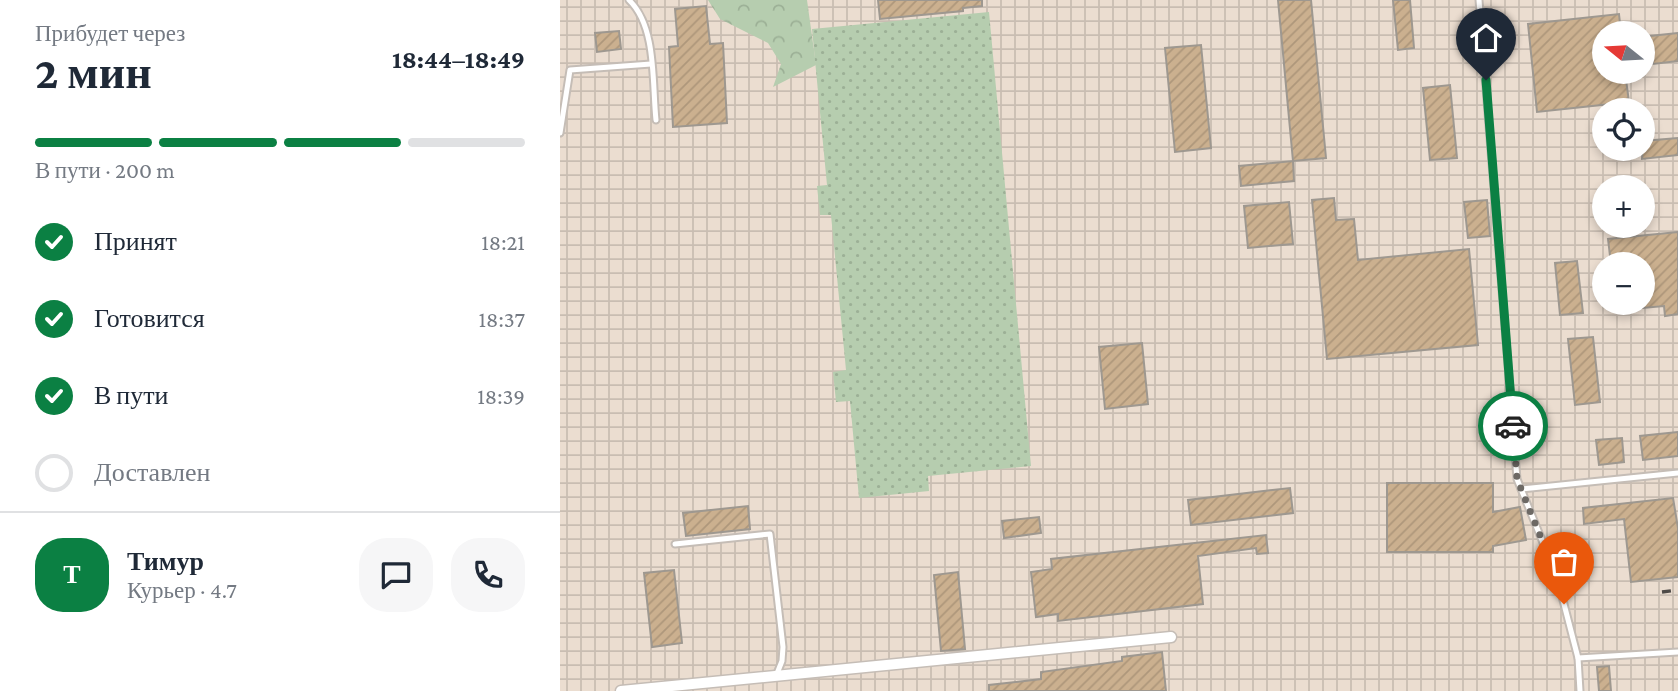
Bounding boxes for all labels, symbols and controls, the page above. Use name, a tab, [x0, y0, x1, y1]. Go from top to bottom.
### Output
pin	[1456, 8, 1516, 80]
icon: home	[1467, 19, 1505, 57]
text: Прибудет через	[35, 20, 185, 46]
north arrow	[1592, 21, 1656, 84]
map controls	[1592, 21, 1655, 315]
text: 18:44–18:49	[392, 45, 525, 74]
text: 2 мин	[35, 47, 152, 98]
button: locate	[1592, 98, 1655, 161]
text: В пути · 200 m	[35, 157, 175, 183]
button: +	[1592, 175, 1655, 238]
icon: check	[35, 223, 73, 261]
text: Принят	[94, 227, 177, 256]
text: 18:21	[481, 229, 525, 255]
button: −	[1592, 252, 1655, 315]
icon: check	[35, 300, 73, 338]
text: Готовится	[94, 304, 205, 333]
text: 18:37	[478, 306, 525, 332]
icon: check	[35, 377, 73, 415]
text: В пути	[94, 381, 168, 410]
text: 18:39	[477, 383, 525, 409]
courier	[1478, 391, 1548, 461]
icon: car	[1494, 407, 1532, 445]
text: Доставлен	[94, 458, 211, 487]
pin	[1534, 532, 1594, 604]
button: chat	[359, 538, 433, 612]
button: phone	[451, 538, 525, 612]
icon: bag	[1545, 543, 1583, 581]
text: Тимур	[127, 547, 204, 576]
text: Т	[63, 560, 81, 589]
text: Курьер · 4.7	[127, 577, 237, 603]

